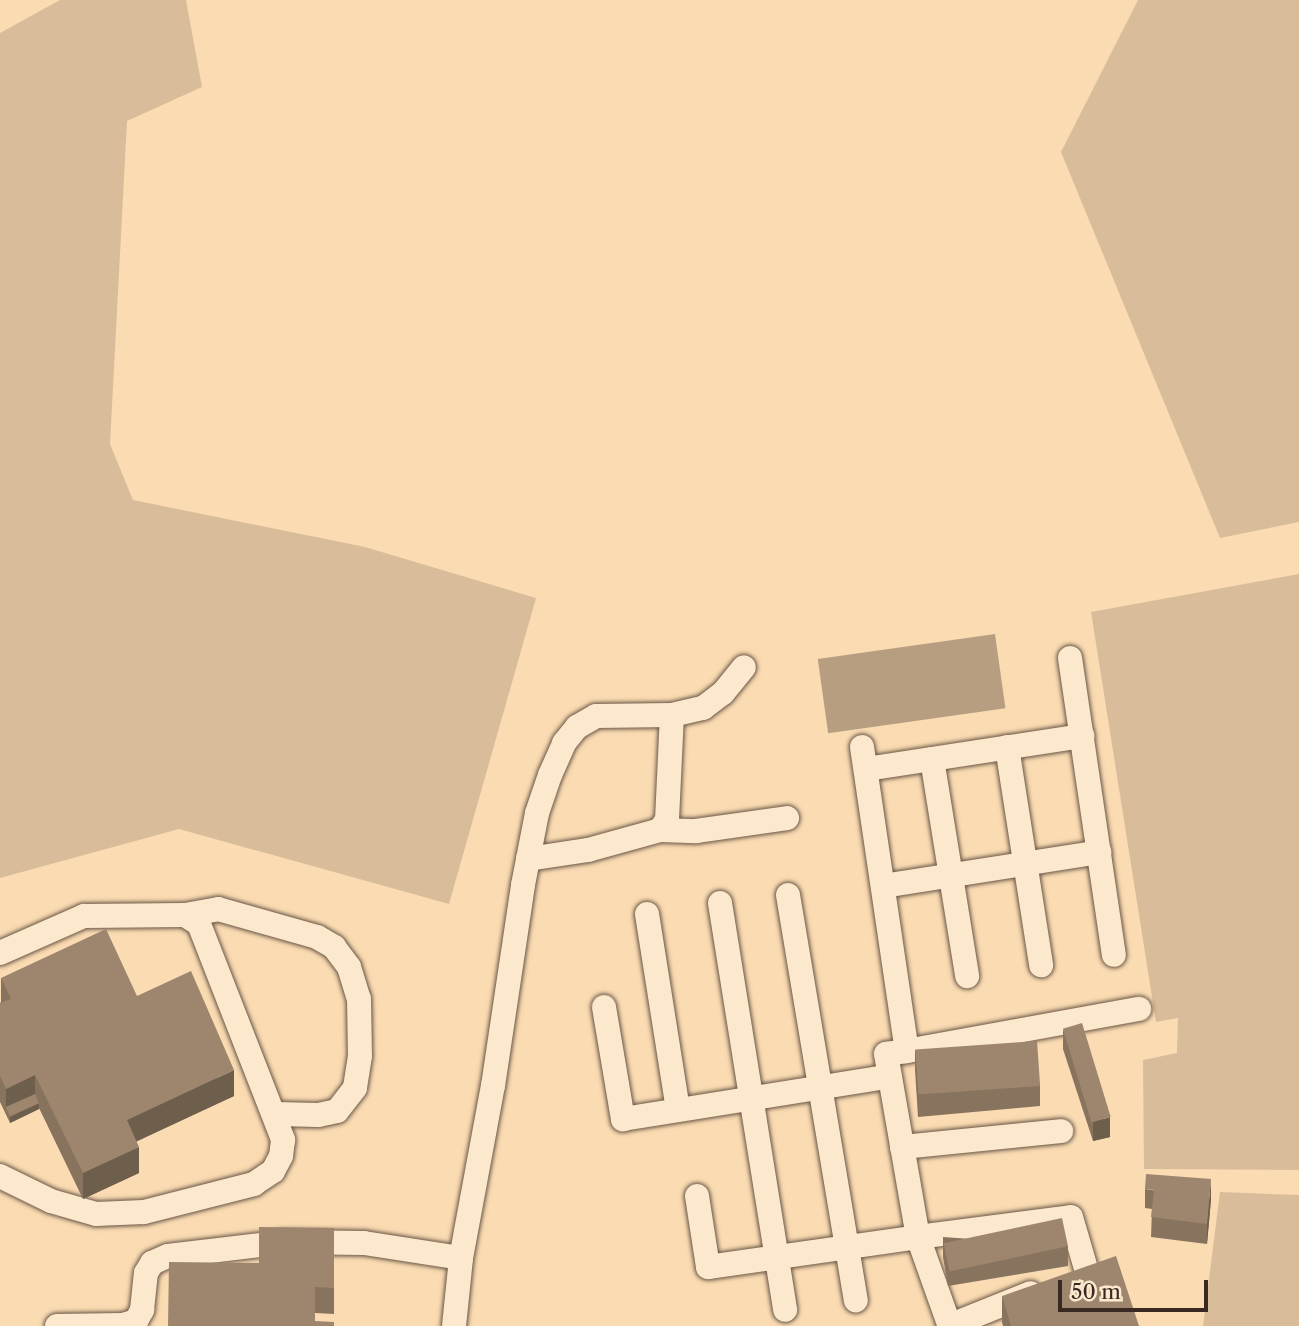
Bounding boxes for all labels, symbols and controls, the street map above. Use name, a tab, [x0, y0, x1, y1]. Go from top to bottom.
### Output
scale bar	[1061, 1266, 1212, 1310]
text: 50 m	[1071, 1279, 1121, 1304]

